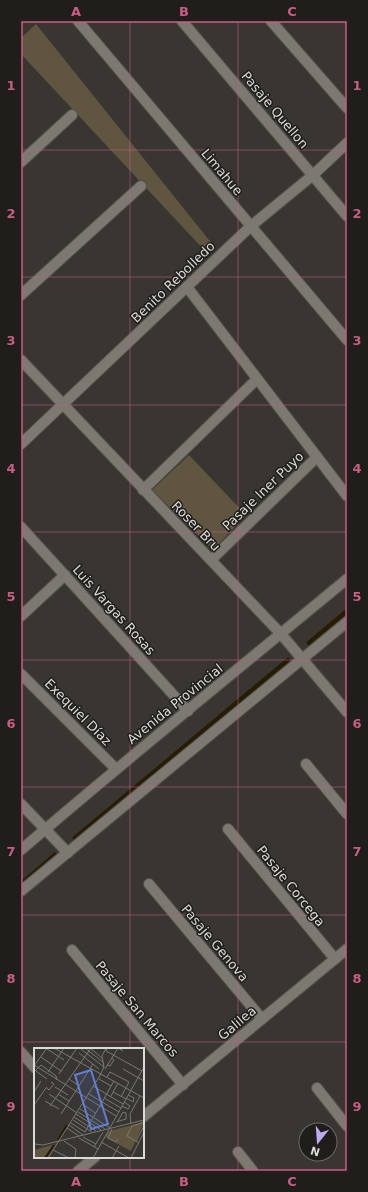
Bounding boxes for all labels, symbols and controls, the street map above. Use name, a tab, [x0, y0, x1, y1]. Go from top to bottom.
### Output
text: A	[71, 4, 81, 19]
text: B	[179, 4, 189, 19]
text: C	[287, 4, 297, 19]
street label: Pasaje Quellon	[239, 69, 311, 151]
text: 1	[6, 78, 16, 93]
text: 1	[352, 78, 362, 93]
street label: Limahue	[198, 146, 246, 198]
text: 2	[6, 206, 16, 221]
text: 2	[352, 206, 362, 221]
street label: Benito Rebolledo	[128, 238, 218, 326]
text: 3	[6, 333, 16, 348]
text: 3	[352, 333, 362, 348]
street label: Pasaje Iner Puyo	[219, 448, 307, 533]
text: 4	[6, 461, 16, 476]
text: 4	[352, 461, 362, 476]
street label: Roser Bru	[169, 498, 223, 554]
street label: Luis Vargas Rosas	[70, 562, 158, 658]
text: 5	[6, 589, 16, 604]
text: 5	[352, 589, 362, 604]
street label: Avenida Provincial	[124, 661, 226, 747]
street label: Exequiel Díaz	[42, 676, 114, 748]
text: 6	[6, 716, 16, 731]
text: 6	[352, 716, 362, 731]
street label: Pasaje Corcega	[254, 843, 328, 929]
text: 7	[6, 844, 16, 859]
text: 7	[352, 844, 362, 859]
street label: Pasaje Genova	[179, 902, 251, 984]
street label: Pasaje San Marcos	[93, 958, 182, 1060]
text: 8	[6, 971, 16, 986]
text: 8	[352, 971, 362, 986]
street label: Galilea	[215, 1003, 259, 1043]
inset map	[34, 1048, 144, 1158]
text: 9	[6, 1099, 16, 1114]
text: 9	[352, 1099, 362, 1114]
north arrow	[298, 1122, 338, 1162]
text: N	[309, 1144, 322, 1159]
text: A	[71, 1174, 81, 1189]
text: B	[179, 1174, 189, 1189]
text: C	[287, 1174, 297, 1189]

